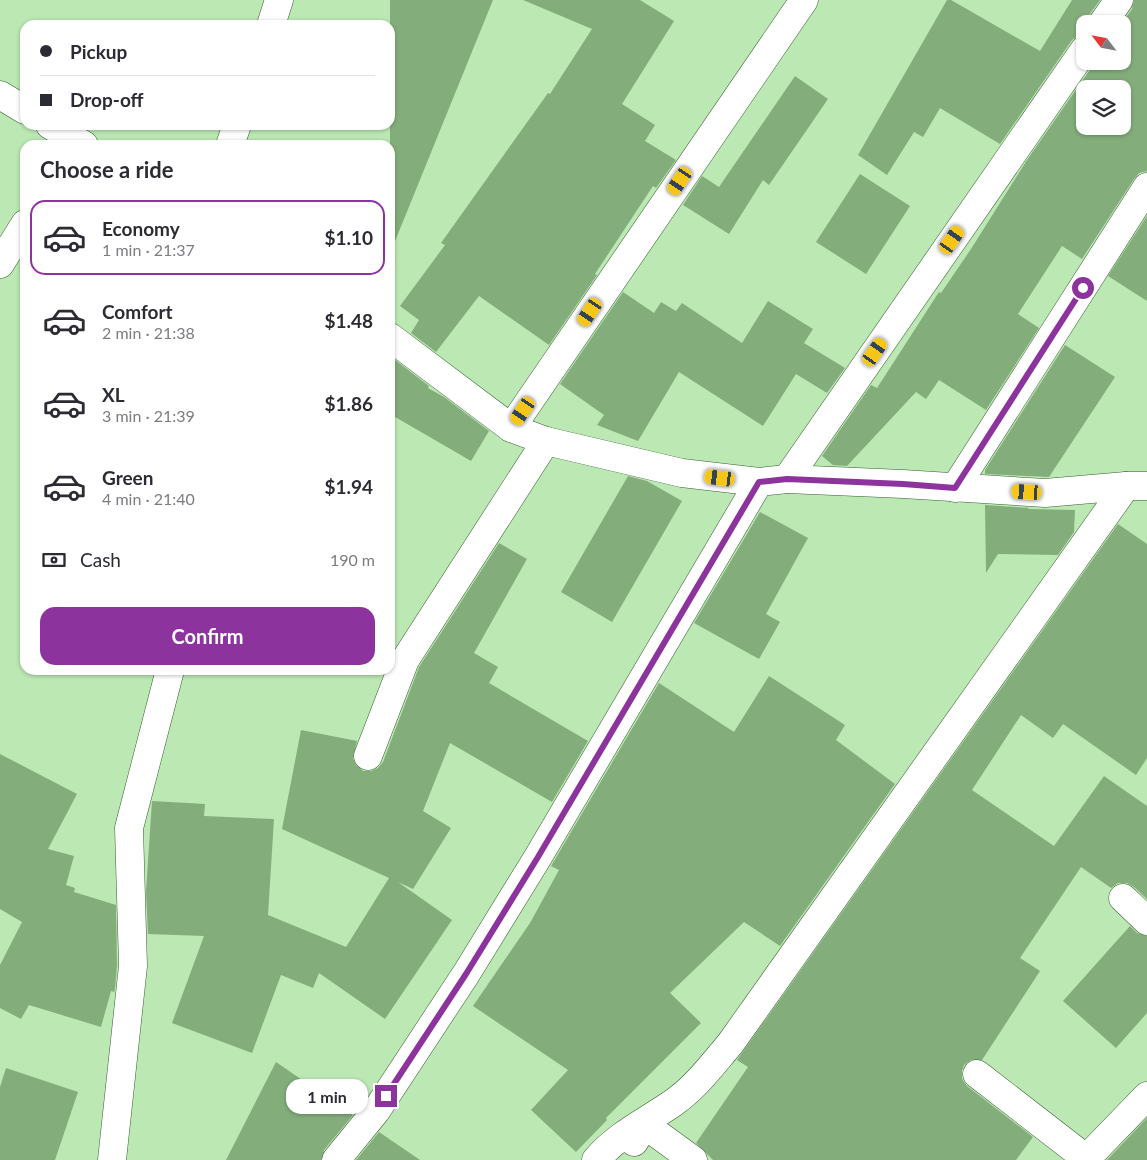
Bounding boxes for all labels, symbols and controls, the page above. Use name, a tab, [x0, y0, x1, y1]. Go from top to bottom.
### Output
north arrow	[1076, 15, 1131, 70]
map controls	[1076, 15, 1131, 135]
text: Pickup	[70, 40, 127, 63]
button: layers	[1076, 80, 1131, 135]
text: Drop-off	[70, 88, 144, 111]
text: Choose a ride	[40, 156, 174, 183]
car	[665, 164, 694, 198]
icon: car	[42, 215, 87, 260]
text: Economy	[102, 217, 180, 240]
car	[937, 223, 966, 257]
text: $1.10	[324, 226, 373, 249]
text: 1 min · 21:37	[102, 240, 195, 259]
route start	[1072, 277, 1094, 299]
car	[575, 295, 604, 329]
icon: car	[42, 298, 87, 343]
text: Comfort	[102, 300, 173, 323]
text: $1.48	[324, 309, 373, 332]
text: 2 min · 21:38	[102, 323, 195, 342]
car	[860, 335, 889, 369]
icon: car	[42, 381, 87, 426]
text: XL	[102, 383, 125, 406]
text: $1.86	[324, 392, 373, 415]
car	[508, 394, 537, 428]
text: 3 min · 21:39	[102, 406, 195, 425]
icon: car	[42, 464, 87, 509]
text: Green	[102, 466, 153, 489]
car	[704, 469, 735, 487]
text: $1.94	[324, 475, 373, 498]
car	[1011, 484, 1042, 500]
text: 4 min · 21:40	[102, 489, 195, 508]
icon: cash	[40, 546, 68, 574]
text: Cash	[80, 548, 121, 571]
text: 190 m	[330, 550, 375, 569]
button: Confirm	[40, 607, 375, 665]
callout: 1 min	[286, 1078, 368, 1114]
route end	[375, 1085, 397, 1107]
text: 1 min	[307, 1087, 347, 1106]

